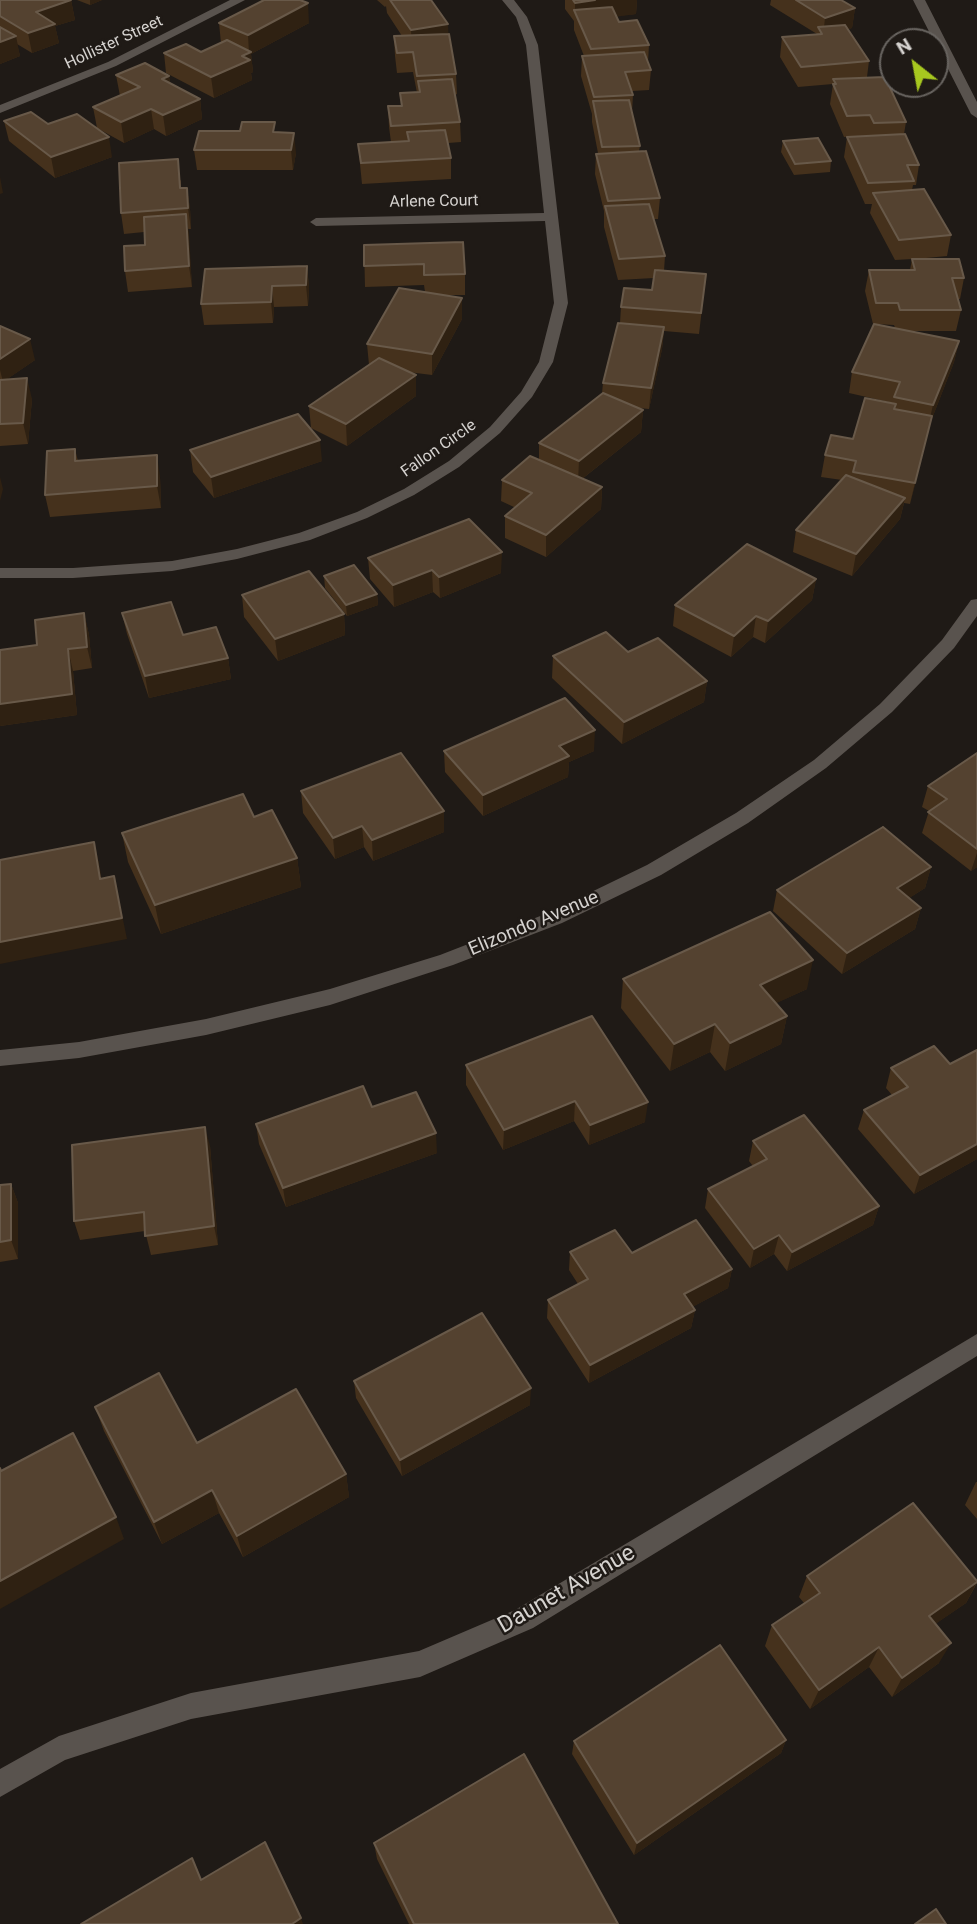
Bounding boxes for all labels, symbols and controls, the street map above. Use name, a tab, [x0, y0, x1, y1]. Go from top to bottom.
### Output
street label: Hollister Street	[62, 12, 166, 74]
north arrow	[879, 28, 949, 98]
text: N	[892, 33, 916, 60]
street label: Arlene Court	[389, 192, 479, 212]
street label: Fallon Circle	[398, 416, 480, 482]
street label: Elizondo Avenue	[466, 886, 602, 962]
street label: Daunet Avenue	[494, 1540, 640, 1640]

